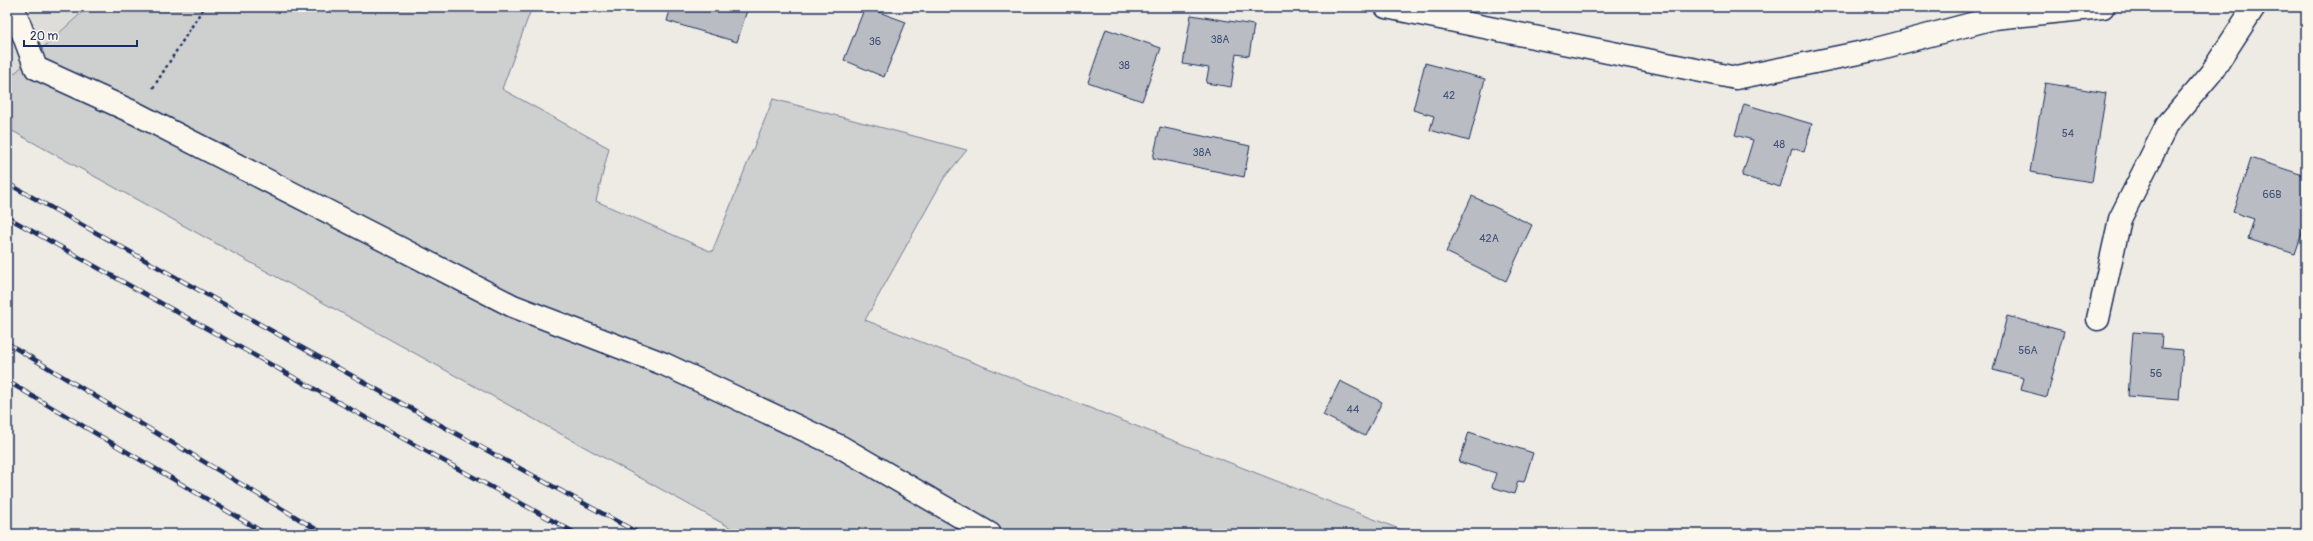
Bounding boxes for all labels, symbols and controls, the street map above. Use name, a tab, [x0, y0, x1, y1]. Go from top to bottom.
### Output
scale bar	[24, 22, 137, 48]
text: 20 m	[30, 29, 59, 44]
house number: 38А	[1211, 33, 1229, 46]
house number: 36	[869, 35, 881, 48]
house number: 38	[1118, 59, 1130, 72]
house number: 42	[1443, 89, 1455, 102]
house number: 54	[2062, 127, 2075, 140]
house number: 48	[1773, 138, 1785, 151]
house number: 38А	[1193, 146, 1211, 159]
house number: 66В	[2262, 188, 2282, 201]
house number: 42А	[1479, 232, 1499, 245]
house number: 56А	[2018, 344, 2038, 357]
house number: 56	[2150, 367, 2162, 380]
house number: 44	[1347, 403, 1360, 416]

